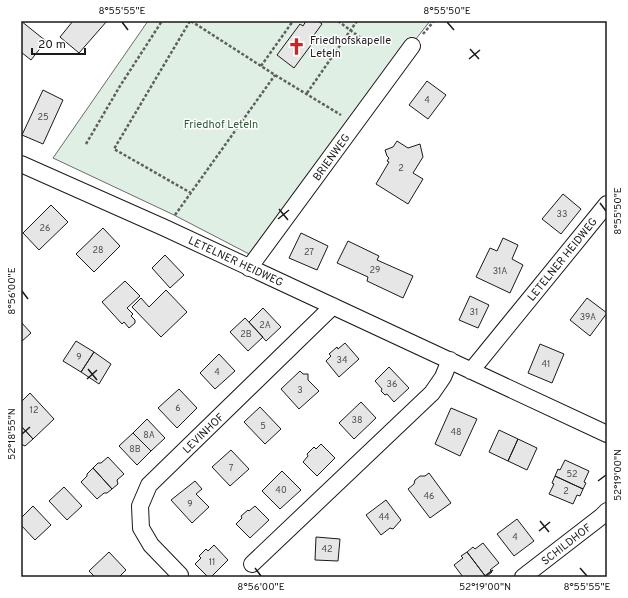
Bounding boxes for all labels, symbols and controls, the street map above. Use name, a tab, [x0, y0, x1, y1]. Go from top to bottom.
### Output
text: 8°55'55"E	[98, 5, 146, 18]
text: 8°55'50"E	[423, 5, 471, 18]
scale bar	[32, 30, 85, 56]
place label: Friedhofskapelle Leteln	[310, 34, 391, 61]
church icon: Friedhofskapelle Leteln	[287, 36, 307, 56]
text: 20 m	[38, 37, 66, 53]
house number: 4	[424, 95, 430, 106]
house number: 25	[37, 112, 49, 123]
park label: Friedhof Leteln	[184, 118, 258, 132]
street label: BRIENWEG	[310, 131, 354, 184]
house number: 2	[398, 163, 404, 174]
text: 8°55'50"E	[612, 187, 625, 235]
house number: 33	[557, 209, 567, 220]
street label: LETELNER HEIDWEG	[525, 215, 601, 304]
house number: 26	[40, 223, 50, 234]
street label: LETELNER HEIDWEG	[186, 234, 285, 290]
house number: 28	[92, 245, 104, 256]
house number: 27	[304, 247, 314, 258]
house number: 29	[370, 265, 380, 276]
house number: 31A	[493, 266, 507, 277]
text: 8°56'00"E	[6, 267, 19, 315]
house number: 31	[470, 307, 478, 318]
house number: 39A	[580, 312, 596, 323]
house number: 2A	[259, 320, 271, 331]
house number: 2B	[240, 329, 252, 340]
house number: 9	[76, 352, 82, 363]
house number: 34	[336, 355, 348, 366]
house number: 41	[542, 359, 550, 370]
house number: 4	[214, 367, 220, 378]
house number: 36	[387, 379, 397, 390]
house number: 3	[297, 385, 303, 396]
house number: 6	[175, 403, 181, 414]
house number: 12	[30, 405, 38, 416]
text: 52°18'55"N	[6, 408, 19, 460]
street label: LEVINHOF	[180, 410, 227, 457]
house number: 38	[352, 415, 362, 426]
house number: 5	[260, 421, 266, 432]
house number: 48	[450, 427, 462, 438]
house number: 8A	[143, 430, 155, 441]
house number: 8B	[129, 444, 141, 455]
text: 52°19'00"N	[612, 449, 625, 501]
house number: 7	[229, 463, 234, 474]
house number: 52	[566, 469, 578, 480]
house number: 40	[275, 485, 287, 496]
house number: 2	[563, 486, 569, 497]
house number: 46	[424, 491, 434, 502]
house number: 9	[187, 499, 193, 510]
house number: 44	[378, 512, 390, 523]
street label: SCHILDHOF	[539, 521, 594, 569]
house number: 4	[512, 532, 518, 543]
house number: 42	[321, 544, 333, 555]
house number: 11	[209, 557, 215, 568]
text: 8°56'00"E	[237, 581, 285, 594]
text: 52°19'00"N	[459, 581, 511, 594]
text: 8°55'55"E	[563, 581, 611, 594]

